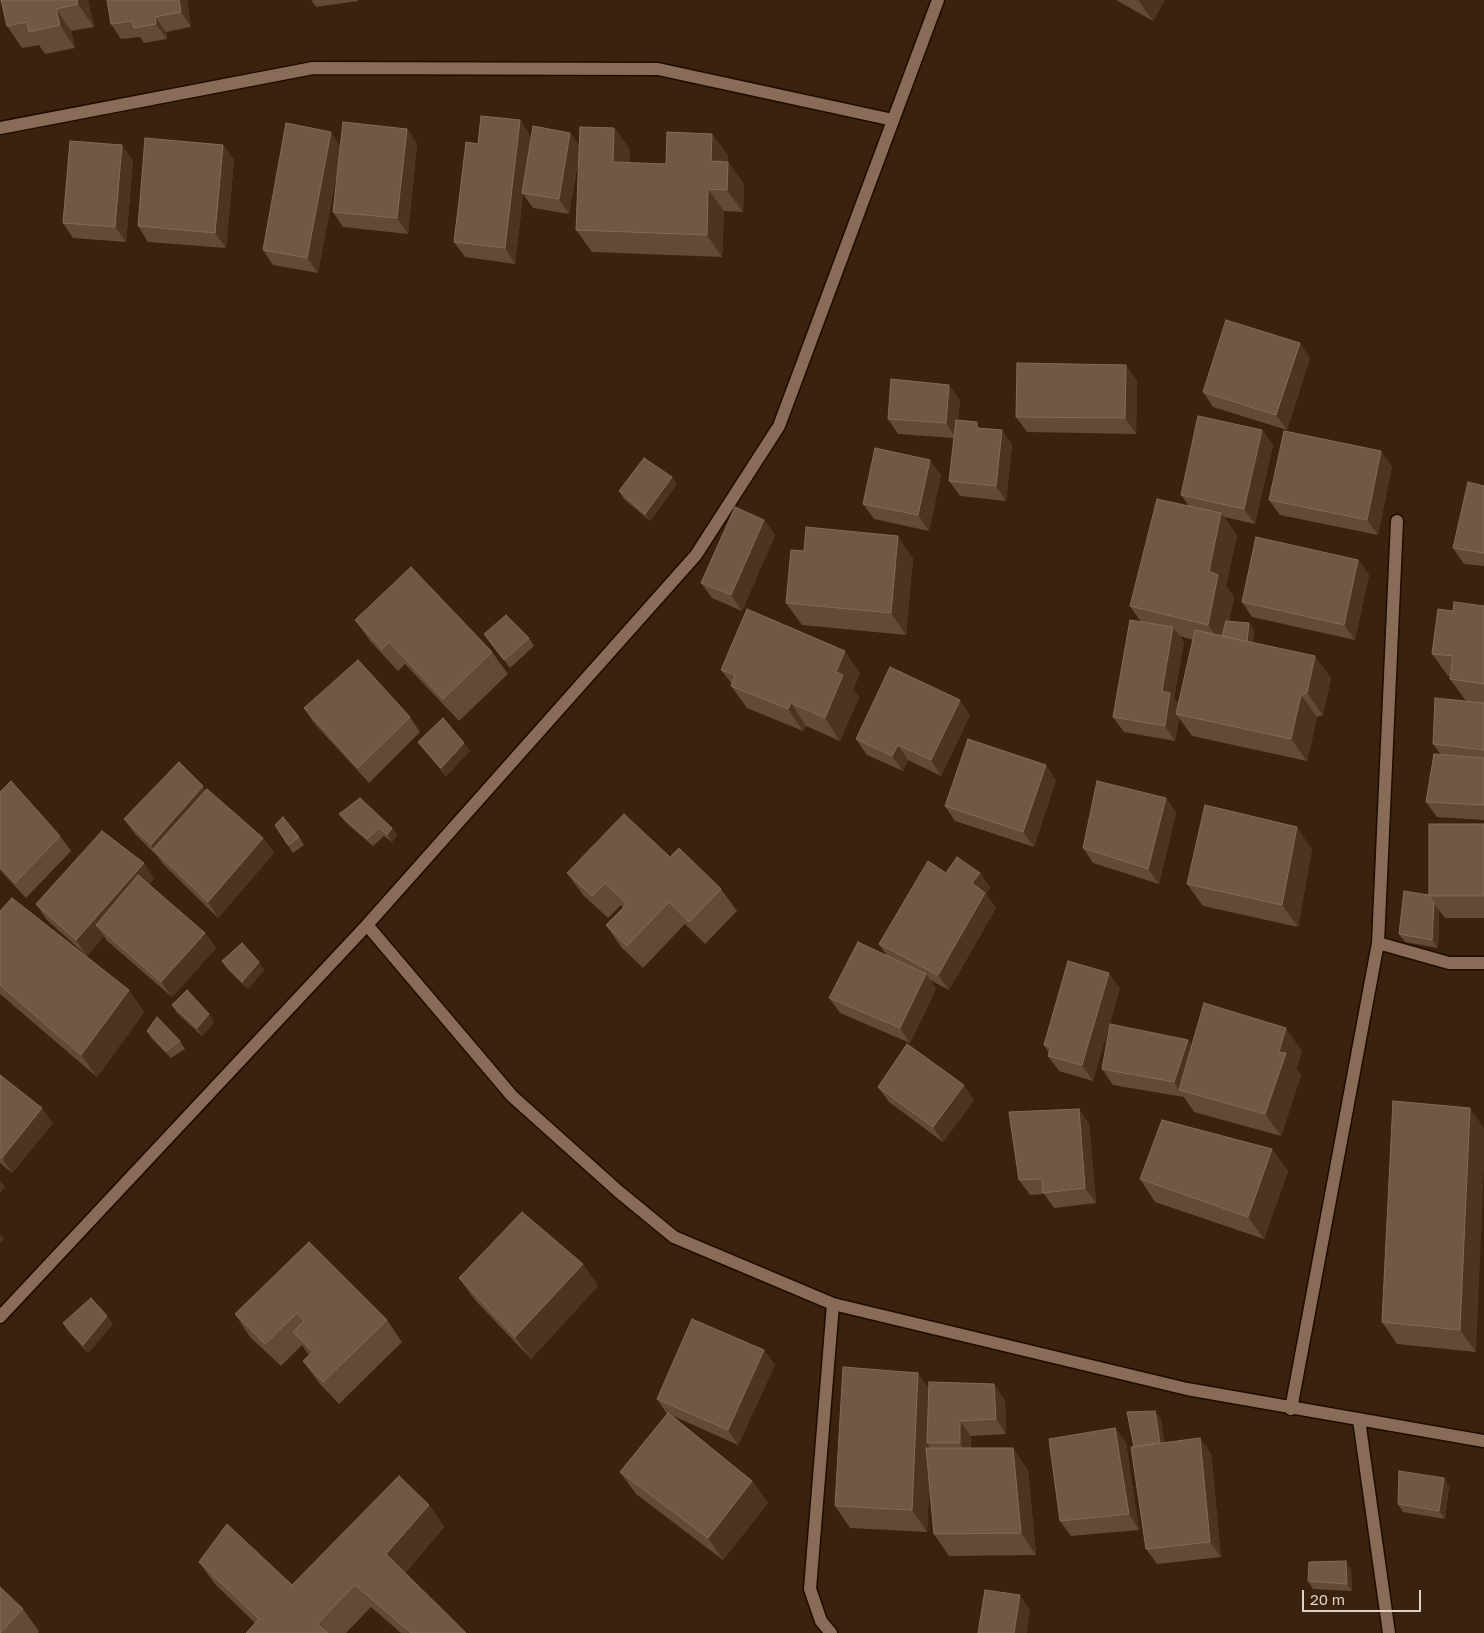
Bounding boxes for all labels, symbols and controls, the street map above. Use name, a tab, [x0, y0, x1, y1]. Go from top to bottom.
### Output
scale bar	[1304, 1580, 1423, 1612]
text: 20 m	[1310, 1590, 1345, 1608]

